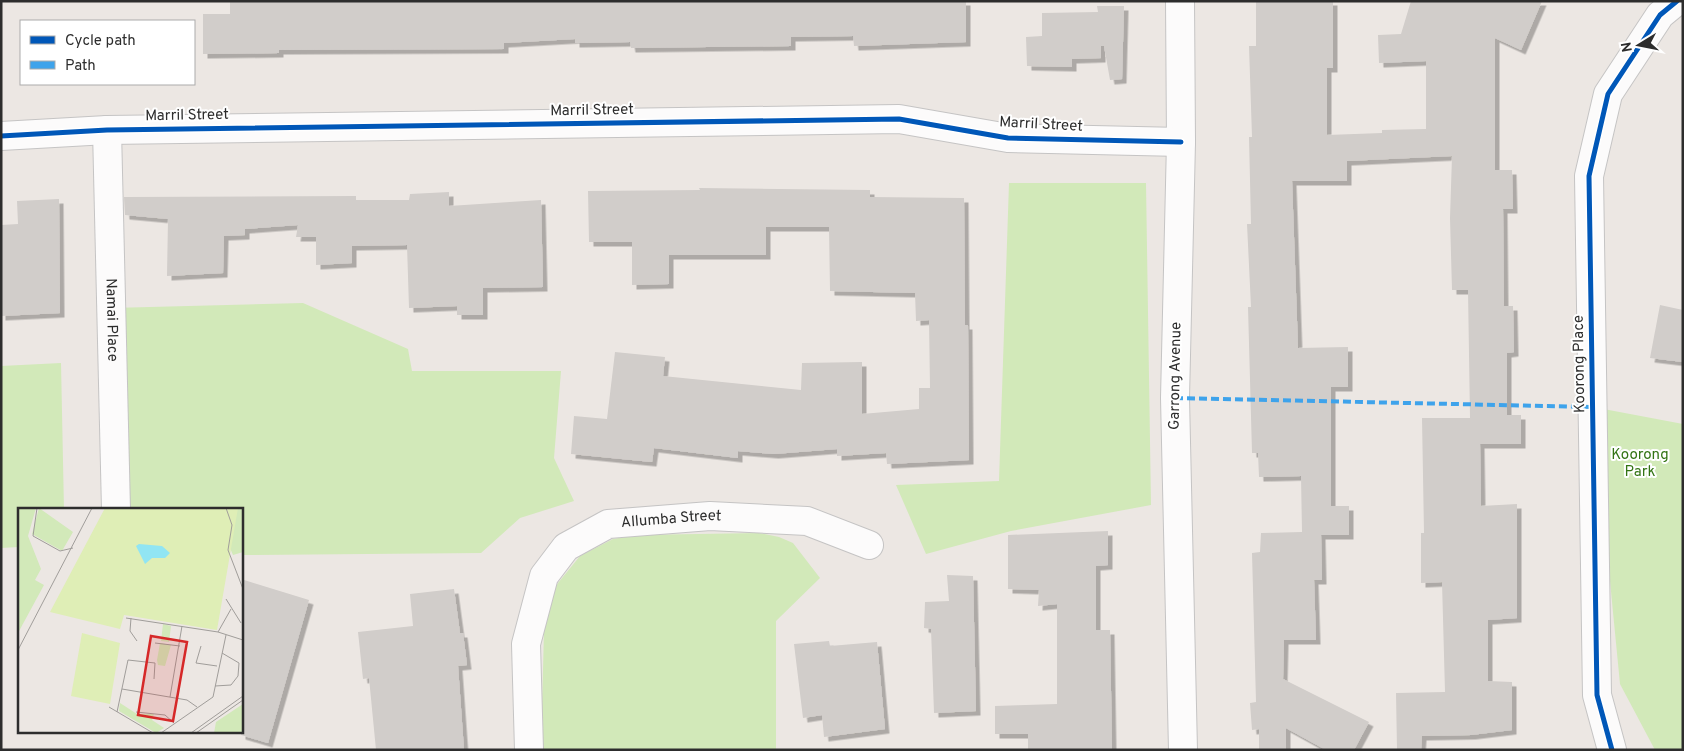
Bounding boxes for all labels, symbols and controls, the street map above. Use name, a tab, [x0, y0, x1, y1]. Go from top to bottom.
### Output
legend	[20, 20, 195, 85]
north arrow	[1614, 20, 1664, 70]
text: Cycle path	[65, 32, 136, 51]
text: N	[1618, 41, 1637, 53]
text: Path	[65, 57, 96, 76]
street label: Marril Street	[550, 101, 634, 121]
street label: Marril Street	[145, 106, 229, 126]
street label: Marril Street	[999, 113, 1083, 137]
street label: Namai Place	[101, 278, 122, 362]
street label: Koorong Place	[1570, 315, 1590, 413]
street label: Garrong Avenue	[1166, 322, 1186, 430]
park label: Koorong Park	[1611, 446, 1669, 482]
street label: Allumba Street	[620, 506, 722, 532]
inset map	[18, 508, 242, 734]

